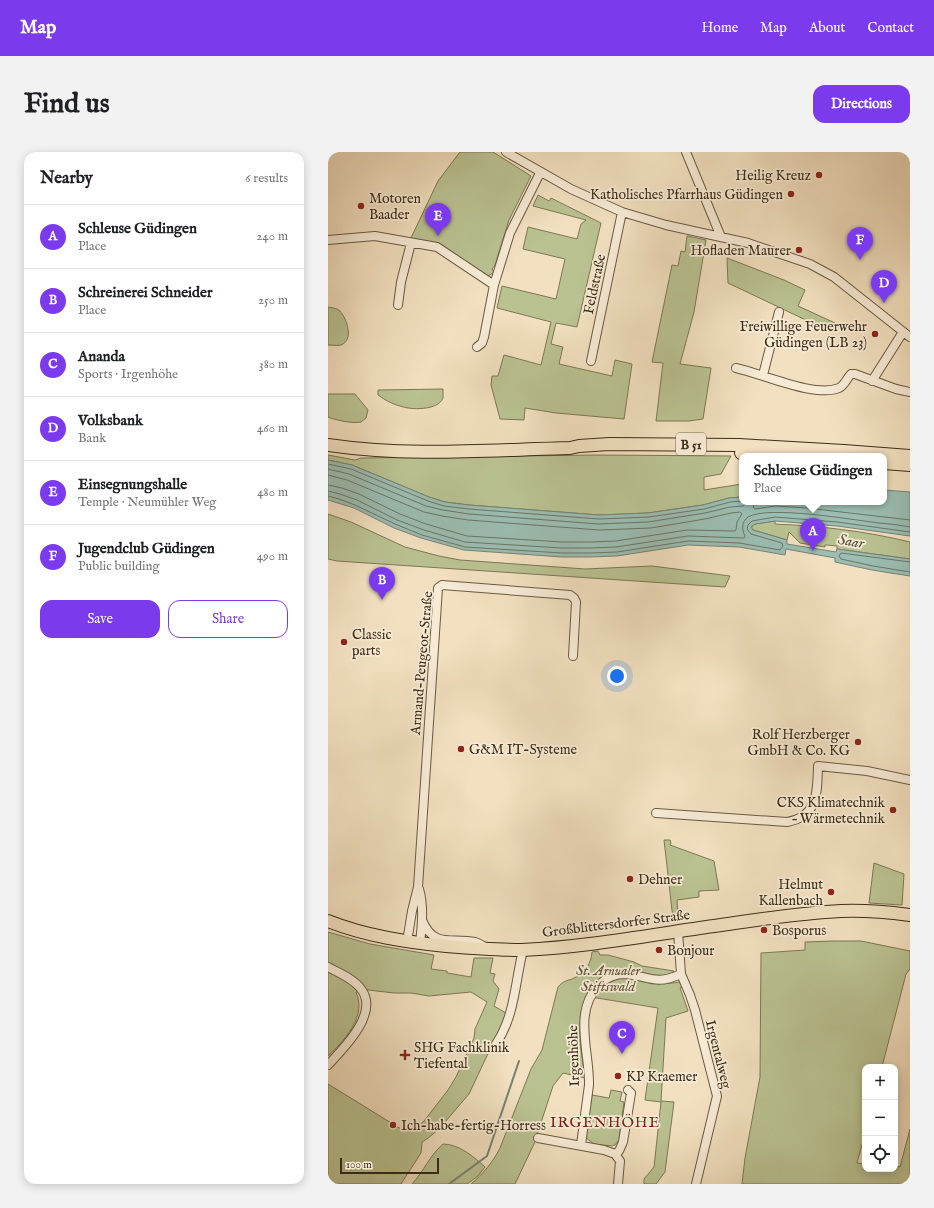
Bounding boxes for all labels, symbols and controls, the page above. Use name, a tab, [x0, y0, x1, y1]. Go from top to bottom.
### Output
text: Map	[20, 16, 56, 40]
text: Home	[702, 19, 738, 37]
text: Map	[760, 19, 787, 37]
text: About	[809, 19, 845, 37]
text: Contact	[867, 19, 914, 37]
button: Directions	[813, 85, 910, 123]
text: Find us	[24, 87, 110, 122]
place label: Heilig Kreuz	[735, 167, 812, 185]
text: Nearby	[40, 168, 93, 189]
text: 6 results	[245, 170, 288, 187]
marker: Heilig Kreuz	[814, 170, 824, 180]
place label: Katholisches Pfarrhaus Güdingen	[590, 186, 784, 204]
marker: Katholisches Pfarrhaus Güdingen	[786, 189, 796, 199]
place label: Motoren Baader	[369, 190, 421, 224]
marker: Motoren Baader	[356, 201, 366, 211]
pin: E	[425, 203, 451, 236]
text: Schleuse Güdingen	[78, 219, 197, 238]
pin: F	[847, 227, 873, 260]
text: A	[49, 228, 57, 245]
text: 240 m	[256, 228, 288, 245]
text: Place	[78, 238, 106, 255]
place label: Hofladen Maurer	[690, 242, 791, 260]
marker: Hofladen Maurer	[794, 245, 804, 255]
street label: Feldstraße	[580, 252, 610, 316]
pin: D	[871, 270, 897, 303]
text: Schreinerei Schneider	[78, 283, 212, 302]
text: B	[49, 292, 57, 309]
text: 250 m	[258, 292, 288, 309]
text: Place	[78, 302, 106, 319]
place label: Freiwillige Feuerwehr Güdingen (LB 23)	[739, 318, 867, 352]
marker: Freiwillige Feuerwehr Güdingen (LB 23)	[870, 329, 880, 339]
text: Ananda	[78, 347, 125, 366]
text: C	[48, 356, 58, 373]
text: 380 m	[259, 356, 288, 373]
text: Sports · Irgenhöhe	[78, 366, 178, 383]
text: Volksbank	[78, 411, 143, 430]
text: D	[48, 420, 58, 437]
text: 460 m	[257, 420, 288, 437]
text: Bank	[78, 430, 106, 447]
road number: B 51	[676, 433, 706, 455]
popup	[739, 453, 887, 505]
text: Schleuse Güdingen	[754, 461, 872, 480]
text: Einsegnungshalle	[78, 475, 187, 494]
text: Place	[754, 480, 782, 497]
text: E	[48, 484, 58, 501]
text: 480 m	[257, 484, 288, 501]
text: Temple · Neumühler Weg	[78, 494, 216, 511]
pin: A	[800, 518, 826, 551]
water label: Saar	[836, 530, 866, 553]
text: Jugendclub Güdingen	[78, 539, 215, 558]
text: F	[49, 548, 57, 565]
text: 490 m	[257, 548, 288, 565]
text: Public building	[78, 558, 160, 575]
pin: B	[369, 567, 395, 600]
street label: Armand-Peugeot-Straße	[407, 590, 437, 737]
button: Save	[40, 600, 160, 638]
button: Share	[168, 600, 288, 638]
place label: Classic parts	[352, 626, 391, 660]
marker: Classic parts	[339, 637, 349, 647]
your location	[607, 666, 627, 686]
place label: Rolf Herzberger GmbH & Co. KG	[748, 726, 851, 760]
marker: Rolf Herzberger GmbH & Co. KG	[853, 737, 863, 747]
place label: G&M IT-Systeme	[469, 741, 577, 759]
marker: G&M IT-Systeme	[456, 744, 466, 754]
place label: CKS Klimatechnik – Wärmetechnik	[777, 794, 886, 828]
marker: CKS Klimatechnik – Wärmetechnik	[888, 805, 898, 815]
place label: Dehner	[638, 871, 682, 889]
marker: Dehner	[625, 874, 635, 884]
place label: Helmut Kallenbach	[758, 876, 824, 910]
marker: Helmut Kallenbach	[826, 887, 836, 897]
street label: Großblittersdorfer Straße	[541, 906, 692, 942]
place label: Bosporus	[772, 922, 826, 940]
marker: Bosporus	[759, 925, 769, 935]
place label: Bonjour	[667, 942, 714, 960]
marker: Bonjour	[654, 945, 664, 955]
park label: St. Arnualer Stiftswald	[576, 962, 641, 996]
street label: Irgentalweg	[701, 1018, 735, 1091]
pin: C	[609, 1021, 635, 1054]
street label: Irgenhöhe	[564, 1024, 584, 1087]
place label: SHG Fachklinik Tiefental	[414, 1039, 510, 1073]
marker: SHG Fachklinik Tiefental	[399, 1049, 411, 1061]
map controls	[862, 1064, 898, 1172]
button: +	[862, 1064, 898, 1100]
place label: KP Kraemer	[626, 1068, 697, 1086]
marker: KP Kraemer	[613, 1071, 623, 1081]
button: −	[862, 1100, 898, 1136]
district label: IRGENHÖHE	[550, 1113, 660, 1132]
place label: Ich-habe-fertig-Horress	[401, 1117, 546, 1135]
marker: Ich-habe-fertig-Horress	[388, 1120, 398, 1130]
button: locate	[862, 1136, 898, 1172]
scale bar	[340, 1156, 439, 1175]
text: 100 m	[346, 1158, 372, 1172]

